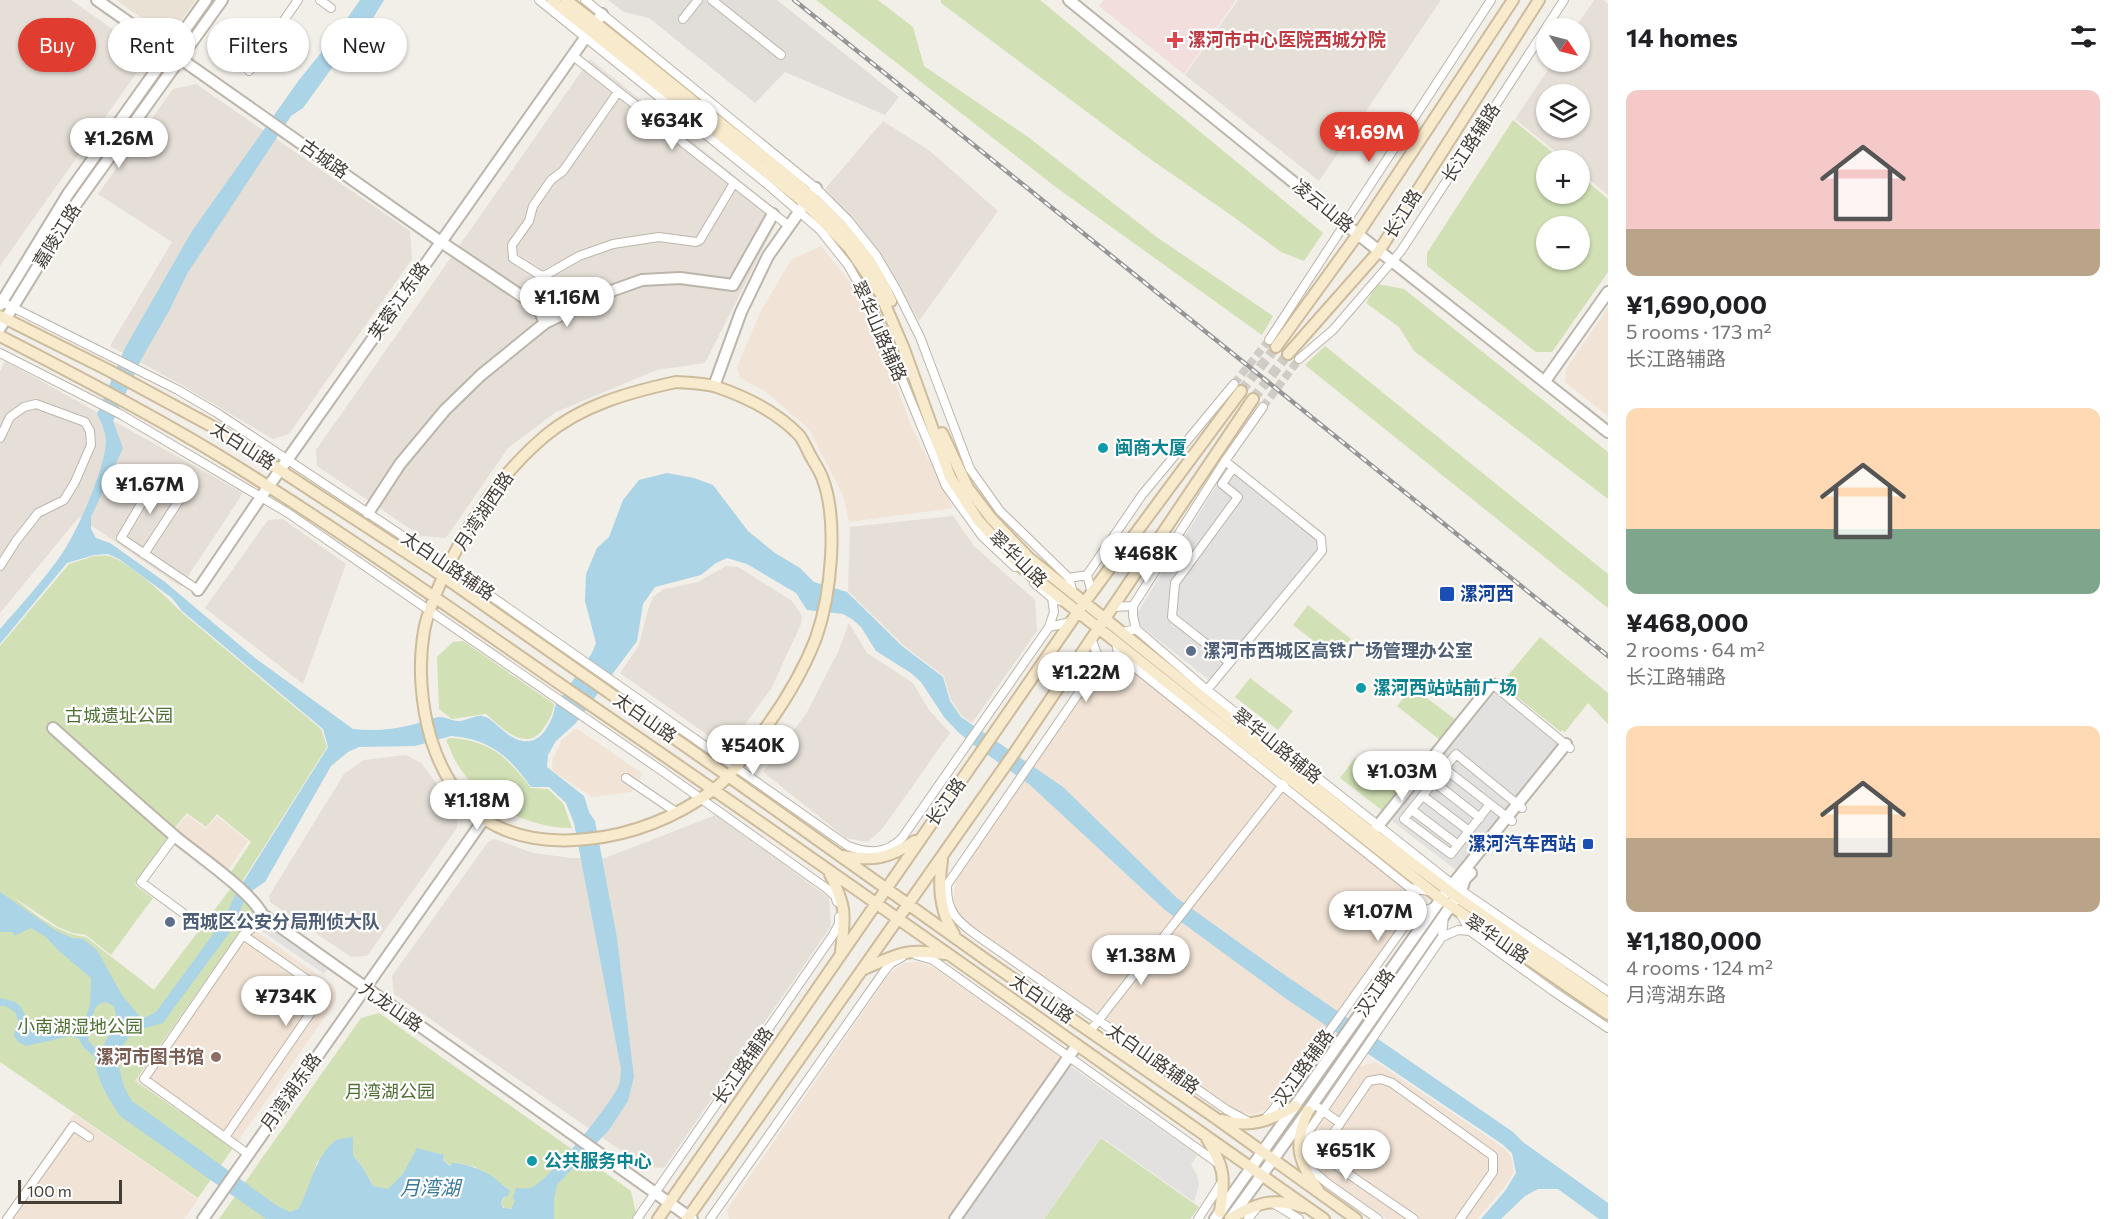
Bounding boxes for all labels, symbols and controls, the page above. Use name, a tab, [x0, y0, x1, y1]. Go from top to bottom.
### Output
chip: Buy	[18, 18, 96, 72]
chip: Rent	[108, 18, 195, 72]
chip: Filters	[207, 18, 309, 72]
chip: New	[321, 18, 407, 72]
north arrow	[1536, 18, 1590, 72]
map controls	[1536, 18, 1590, 270]
icon: filters	[2067, 20, 2100, 53]
text: 14 homes	[1626, 21, 1738, 52]
place label: 漯河市中心医院西城分院	[1188, 28, 1386, 50]
marker: 漯河市中心医院西城分院	[1166, 31, 1184, 49]
button: layers	[1536, 84, 1590, 138]
street label: 长江路辅路	[1436, 99, 1504, 186]
pin: ¥634K	[630, 100, 714, 151]
text: ¥634K	[641, 107, 703, 131]
pin: ¥1.69M	[1320, 112, 1418, 163]
pin: ¥1.26M	[70, 118, 168, 169]
text: ¥1.69M	[1334, 119, 1404, 143]
text: ¥1.26M	[84, 125, 154, 149]
icon: home	[1809, 129, 1917, 237]
street label: 古城路	[296, 134, 353, 183]
button: +	[1536, 150, 1590, 204]
street label: 凌云山路	[1289, 174, 1359, 236]
street label: 长江路	[1379, 185, 1426, 242]
street label: 嘉陵江路	[28, 199, 85, 272]
button: −	[1536, 216, 1590, 270]
street label: 芙蓉江东路	[363, 257, 433, 344]
pin: ¥1.16M	[518, 277, 616, 328]
street label: 翠华山路辅路	[848, 277, 912, 384]
text: ¥1.16M	[534, 284, 600, 308]
text: ¥1,690,000	[1626, 288, 1767, 319]
text: 5 rooms · 173 m²	[1626, 319, 1772, 343]
text: 长江路辅路	[1626, 346, 1726, 370]
street label: 太白山路	[207, 417, 280, 474]
place label: 闽商大厦	[1115, 436, 1187, 458]
marker: 闽商大厦	[1096, 441, 1110, 455]
icon: home	[1809, 447, 1917, 555]
pin: ¥1.67M	[101, 464, 199, 515]
street label: 月湾湖西路	[449, 467, 517, 554]
text: ¥1.67M	[115, 471, 185, 495]
street label: 翠华山路	[985, 525, 1052, 591]
street label: 太白山路辅路	[398, 526, 499, 604]
pin: ¥468K	[1104, 533, 1188, 584]
text: ¥468K	[1114, 540, 1178, 564]
place label: 漯河西	[1460, 582, 1514, 604]
marker: 漯河西	[1438, 585, 1456, 603]
text: ¥468,000	[1626, 606, 1749, 637]
text: 2 rooms · 64 m²	[1626, 637, 1765, 661]
place label: 漯河市西城区高铁广场管理办公室	[1203, 639, 1473, 661]
marker: 漯河市西城区高铁广场管理办公室	[1184, 644, 1198, 658]
pin: ¥1.22M	[1037, 652, 1135, 703]
text: ¥1.22M	[1051, 659, 1121, 683]
text: 长江路辅路	[1626, 664, 1726, 688]
place label: 漯河西站站前广场	[1373, 676, 1517, 698]
marker: 漯河西站站前广场	[1354, 681, 1368, 695]
street label: 太白山路	[610, 688, 681, 747]
street label: 翠华山路辅路	[1229, 703, 1327, 788]
park label: 古城遗址公园	[65, 704, 173, 726]
pin: ¥540K	[711, 725, 795, 776]
text: ¥540K	[721, 732, 785, 756]
pin: ¥1.03M	[1353, 751, 1451, 802]
text: ¥1.03M	[1367, 758, 1437, 782]
icon: home	[1809, 765, 1917, 873]
street label: 长江路	[921, 773, 970, 830]
pin: ¥1.18M	[428, 780, 526, 831]
text: ¥1.18M	[444, 787, 510, 811]
place label: 漯河汽车西站	[1468, 832, 1576, 854]
marker: 漯河汽车西站	[1581, 837, 1595, 851]
pin: ¥1.07M	[1329, 891, 1427, 942]
text: ¥1.07M	[1343, 898, 1413, 922]
street label: 翠华山路	[1462, 909, 1534, 967]
place label: 西城区公安分局刑侦大队	[182, 910, 380, 932]
marker: 西城区公安分局刑侦大队	[163, 915, 177, 929]
text: ¥1,180,000	[1626, 924, 1762, 955]
pin: ¥1.38M	[1092, 935, 1190, 986]
text: ¥1.38M	[1106, 942, 1176, 966]
text: 4 rooms · 124 m²	[1626, 955, 1773, 979]
street label: 汉江路	[1350, 964, 1399, 1021]
street label: 太白山路	[1007, 969, 1079, 1027]
pin: ¥734K	[244, 976, 328, 1027]
street label: 九龙山路	[356, 977, 427, 1036]
text: 月湾湖东路	[1626, 982, 1726, 1006]
text: ¥734K	[255, 983, 317, 1007]
park label: 小南湖湿地公园	[17, 1015, 143, 1037]
street label: 太白山路辅路	[1103, 1018, 1204, 1098]
street label: 长江路辅路	[707, 1022, 777, 1109]
street label: 汉江路辅路	[1267, 1025, 1338, 1110]
place label: 漯河市图书馆	[96, 1045, 204, 1067]
street label: 月湾湖东路	[255, 1048, 325, 1135]
marker: 漯河市图书馆	[209, 1050, 223, 1064]
park label: 月湾湖公园	[345, 1080, 435, 1102]
pin: ¥651K	[1304, 1130, 1388, 1181]
text: ¥651K	[1316, 1137, 1376, 1161]
place label: 公共服务中心	[544, 1149, 652, 1171]
marker: 公共服务中心	[525, 1154, 539, 1168]
water label: 月湾湖	[400, 1175, 463, 1199]
scale bar	[18, 1177, 122, 1204]
text: 100 m	[27, 1181, 72, 1200]

